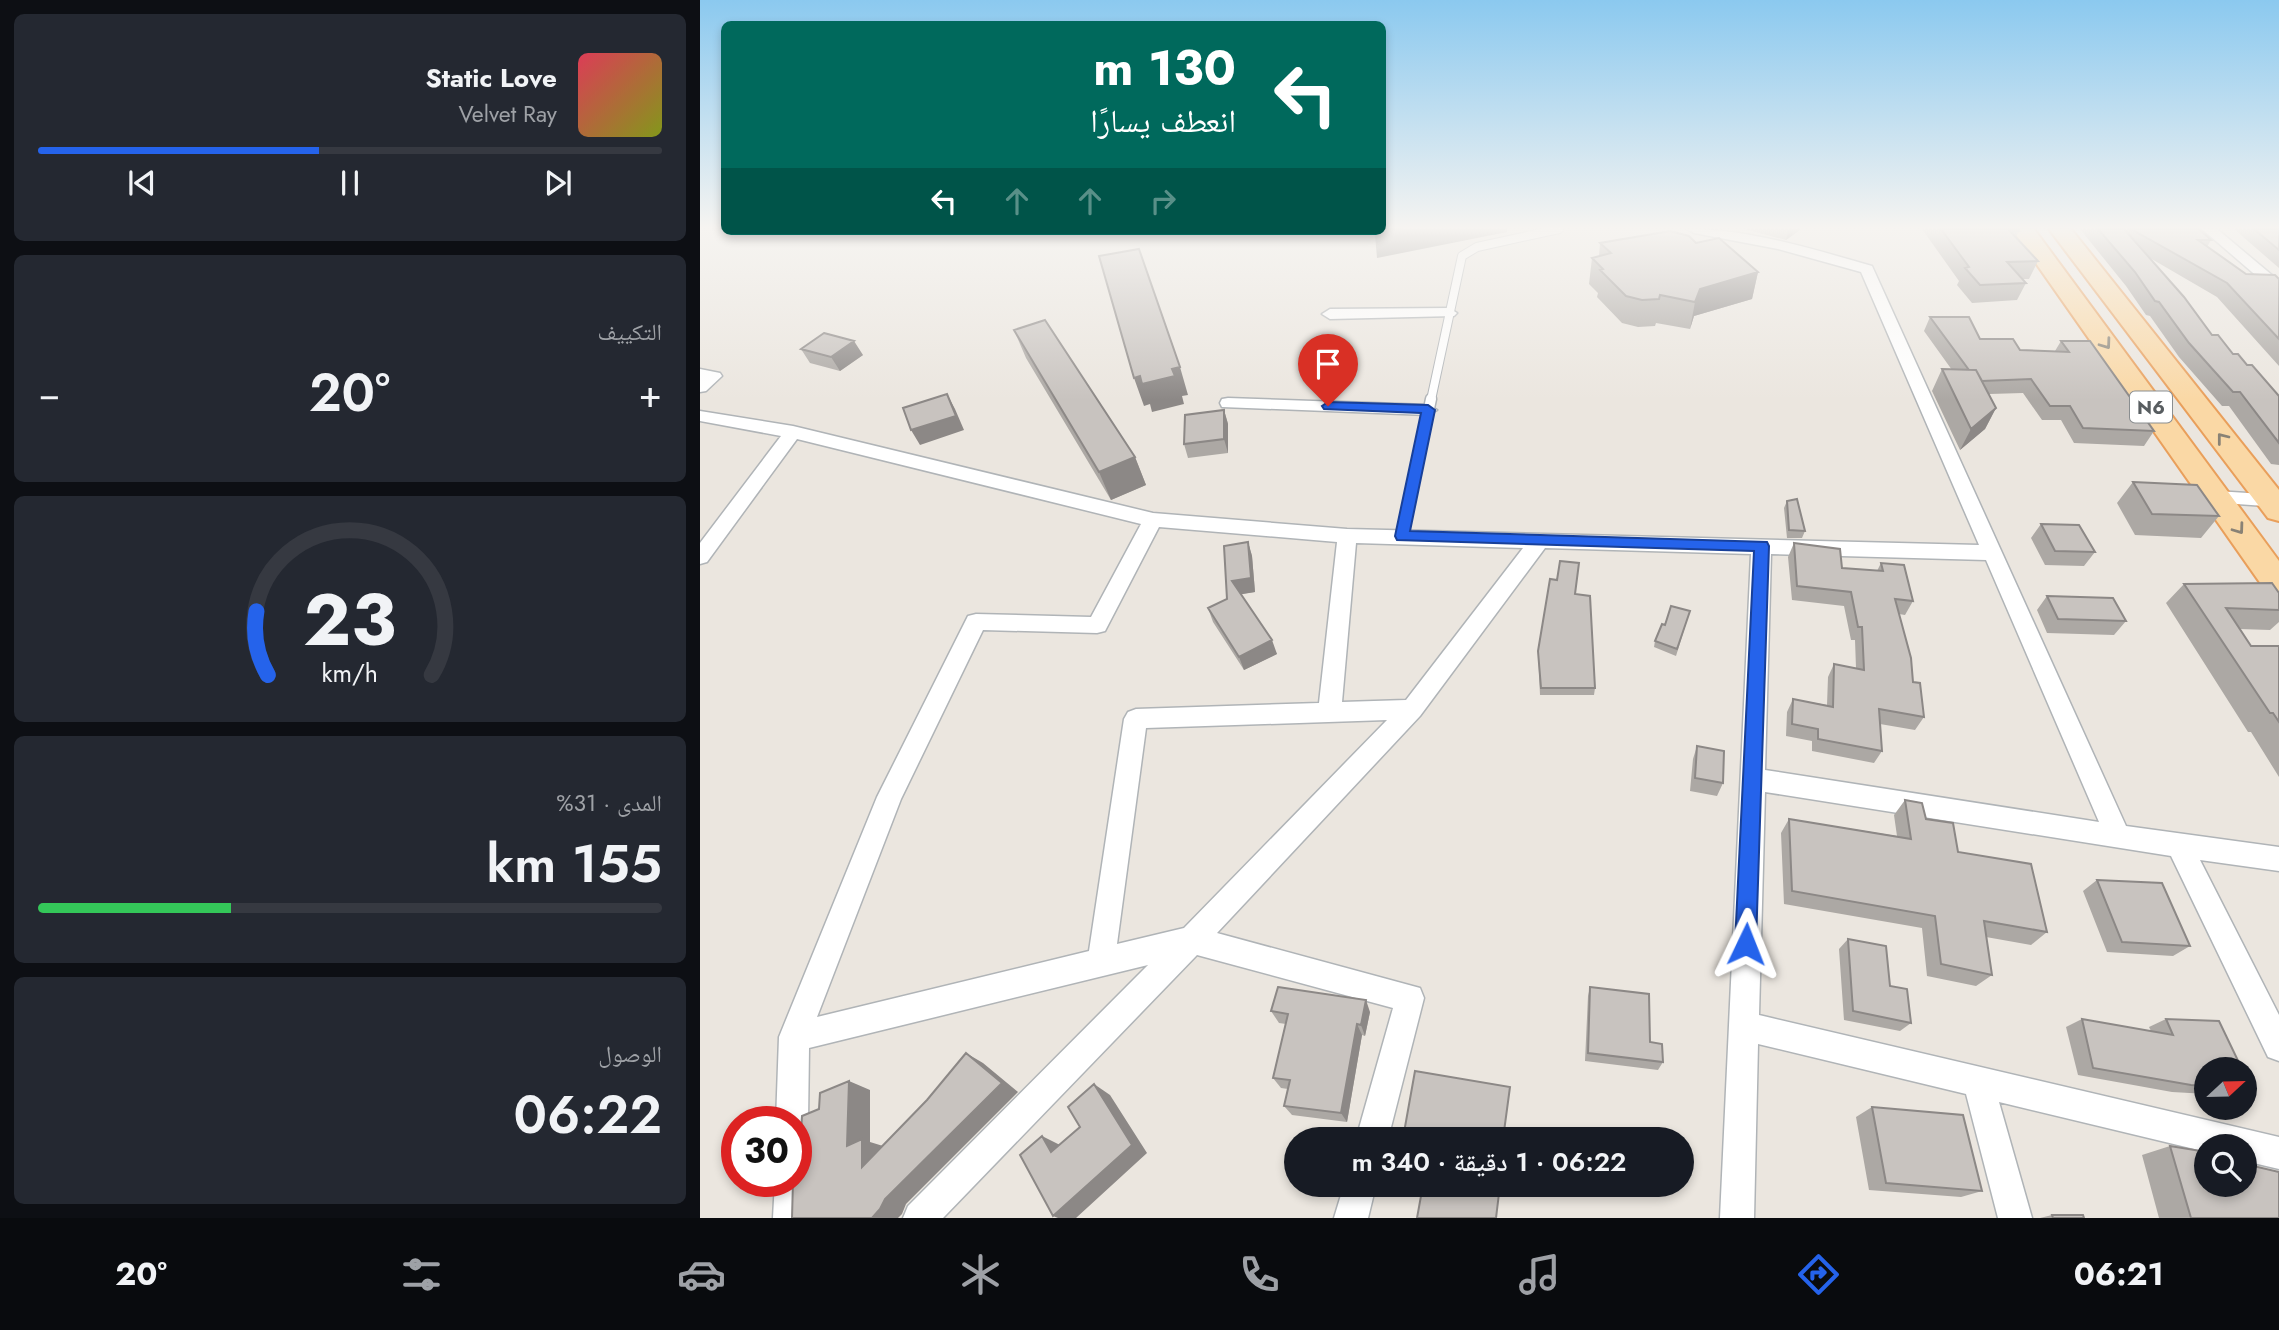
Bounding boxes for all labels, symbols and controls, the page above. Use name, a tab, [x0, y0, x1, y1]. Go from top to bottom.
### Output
text: 130 m	[1093, 33, 1236, 103]
icon: left	[1260, 49, 1351, 140]
text: Static Love	[425, 59, 557, 97]
text: Velvet Ray	[459, 97, 557, 131]
text: انعطف يسارًا	[1090, 98, 1236, 144]
icon: previous	[123, 164, 161, 202]
icon: pause	[331, 164, 369, 202]
icon: next	[539, 164, 577, 202]
icon: left	[925, 182, 963, 220]
icon: ahead	[998, 182, 1036, 220]
icon: ahead	[1071, 182, 1109, 220]
icon: right	[1144, 182, 1182, 220]
text: التكييف	[597, 315, 662, 349]
pin	[1298, 334, 1358, 406]
one-way arrow	[2098, 336, 2110, 349]
icon: arrive	[1309, 345, 1347, 383]
text: 20°	[309, 355, 390, 431]
text: −	[38, 366, 60, 421]
text: +	[639, 366, 662, 421]
road number: N6	[2130, 392, 2172, 422]
one-way arrow	[2218, 433, 2231, 446]
one-way arrow	[2231, 521, 2243, 534]
text: 23	[304, 567, 396, 672]
text: km/h	[322, 655, 378, 691]
text: المدى · 31%	[556, 786, 662, 820]
text: 155 km	[487, 826, 662, 902]
position arrow	[1709, 907, 1783, 981]
text: الوصول	[598, 1037, 662, 1071]
north arrow	[2194, 1057, 2258, 1120]
map controls	[2194, 1057, 2257, 1197]
text: 06:22	[513, 1077, 662, 1153]
speed limit sign: 30	[721, 1106, 812, 1197]
button: search	[2194, 1134, 2257, 1197]
text: 06:22 · 1 دقيقة · 340 m	[1352, 1143, 1626, 1181]
icon: filters	[397, 1250, 446, 1299]
icon: car	[677, 1250, 726, 1299]
icon: climate	[956, 1250, 1005, 1299]
icon: phone	[1235, 1250, 1284, 1299]
icon: music	[1515, 1250, 1564, 1299]
icon: directions	[1794, 1250, 1843, 1299]
text: 20°	[115, 1251, 167, 1297]
text: 06:21	[2074, 1251, 2164, 1297]

